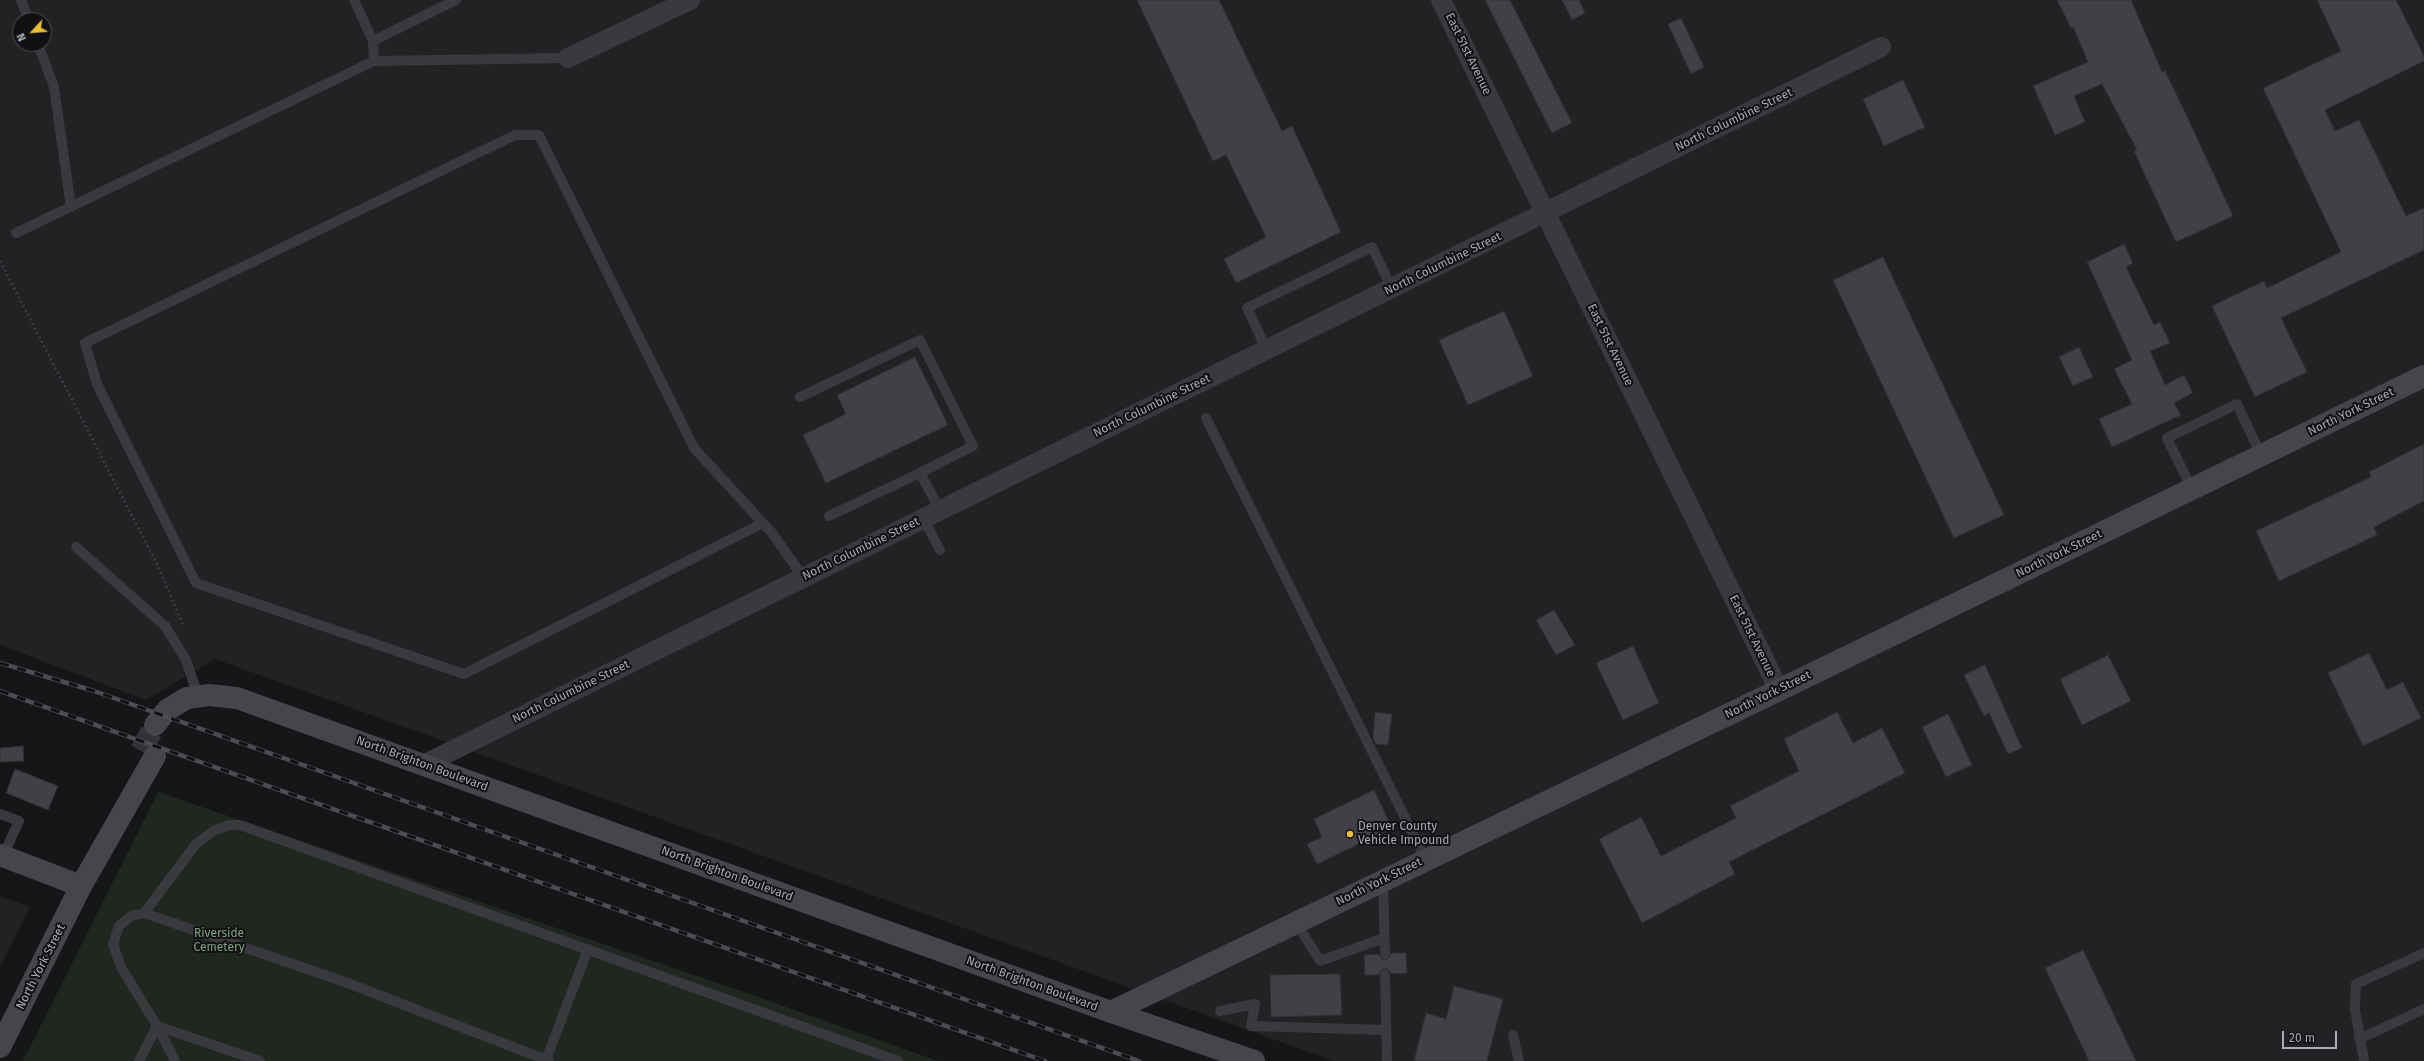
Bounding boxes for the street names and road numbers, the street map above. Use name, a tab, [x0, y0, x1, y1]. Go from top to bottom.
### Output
street label: East 51st Avenue	[1442, 11, 1494, 97]
street label: North Columbine Street	[1673, 85, 1795, 155]
street label: North Columbine Street	[1382, 229, 1504, 299]
street label: East 51st Avenue	[1584, 302, 1636, 388]
street label: North Columbine Street	[1091, 371, 1213, 441]
street label: North York Street	[2306, 385, 2396, 439]
street label: North Columbine Street	[800, 514, 922, 584]
street label: North York Street	[2014, 527, 2104, 581]
street label: East 51st Avenue	[1726, 593, 1778, 679]
street label: North Columbine Street	[510, 657, 632, 727]
street label: North York Street	[1723, 668, 1813, 722]
street label: North Brighton Boulevard	[354, 733, 490, 795]
street label: North Brighton Boulevard	[659, 843, 795, 905]
street label: North York Street	[1334, 855, 1424, 909]
street label: North York Street	[13, 922, 69, 1012]
street label: North Brighton Boulevard	[964, 953, 1100, 1015]

